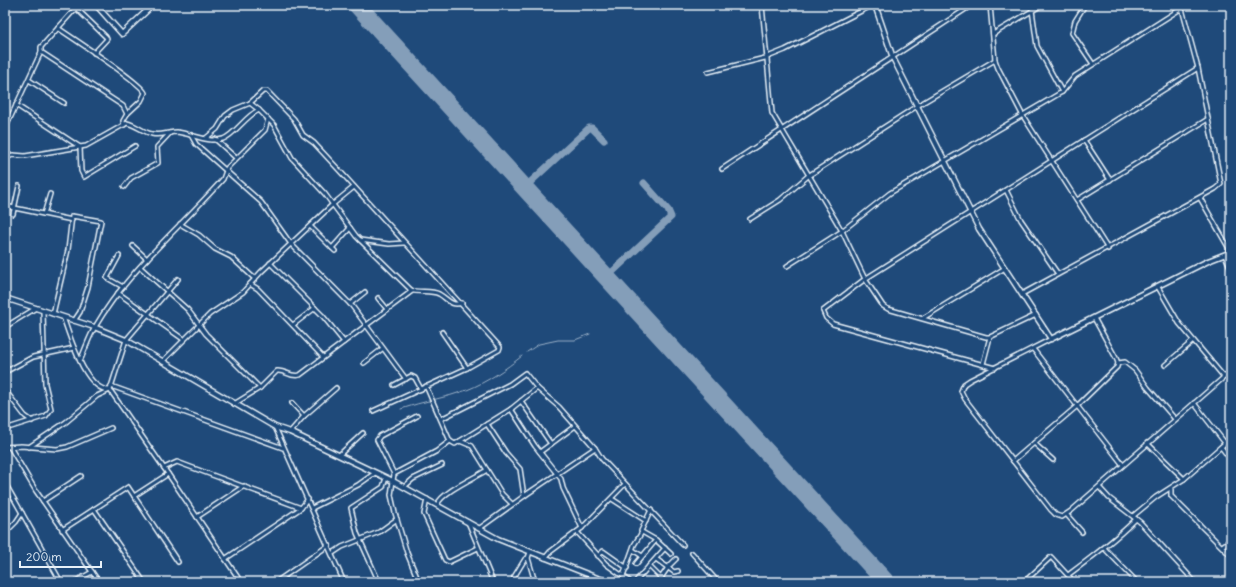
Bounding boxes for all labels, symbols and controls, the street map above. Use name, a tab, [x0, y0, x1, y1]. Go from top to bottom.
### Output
scale bar	[20, 543, 101, 569]
text: 200 m	[26, 549, 62, 564]

